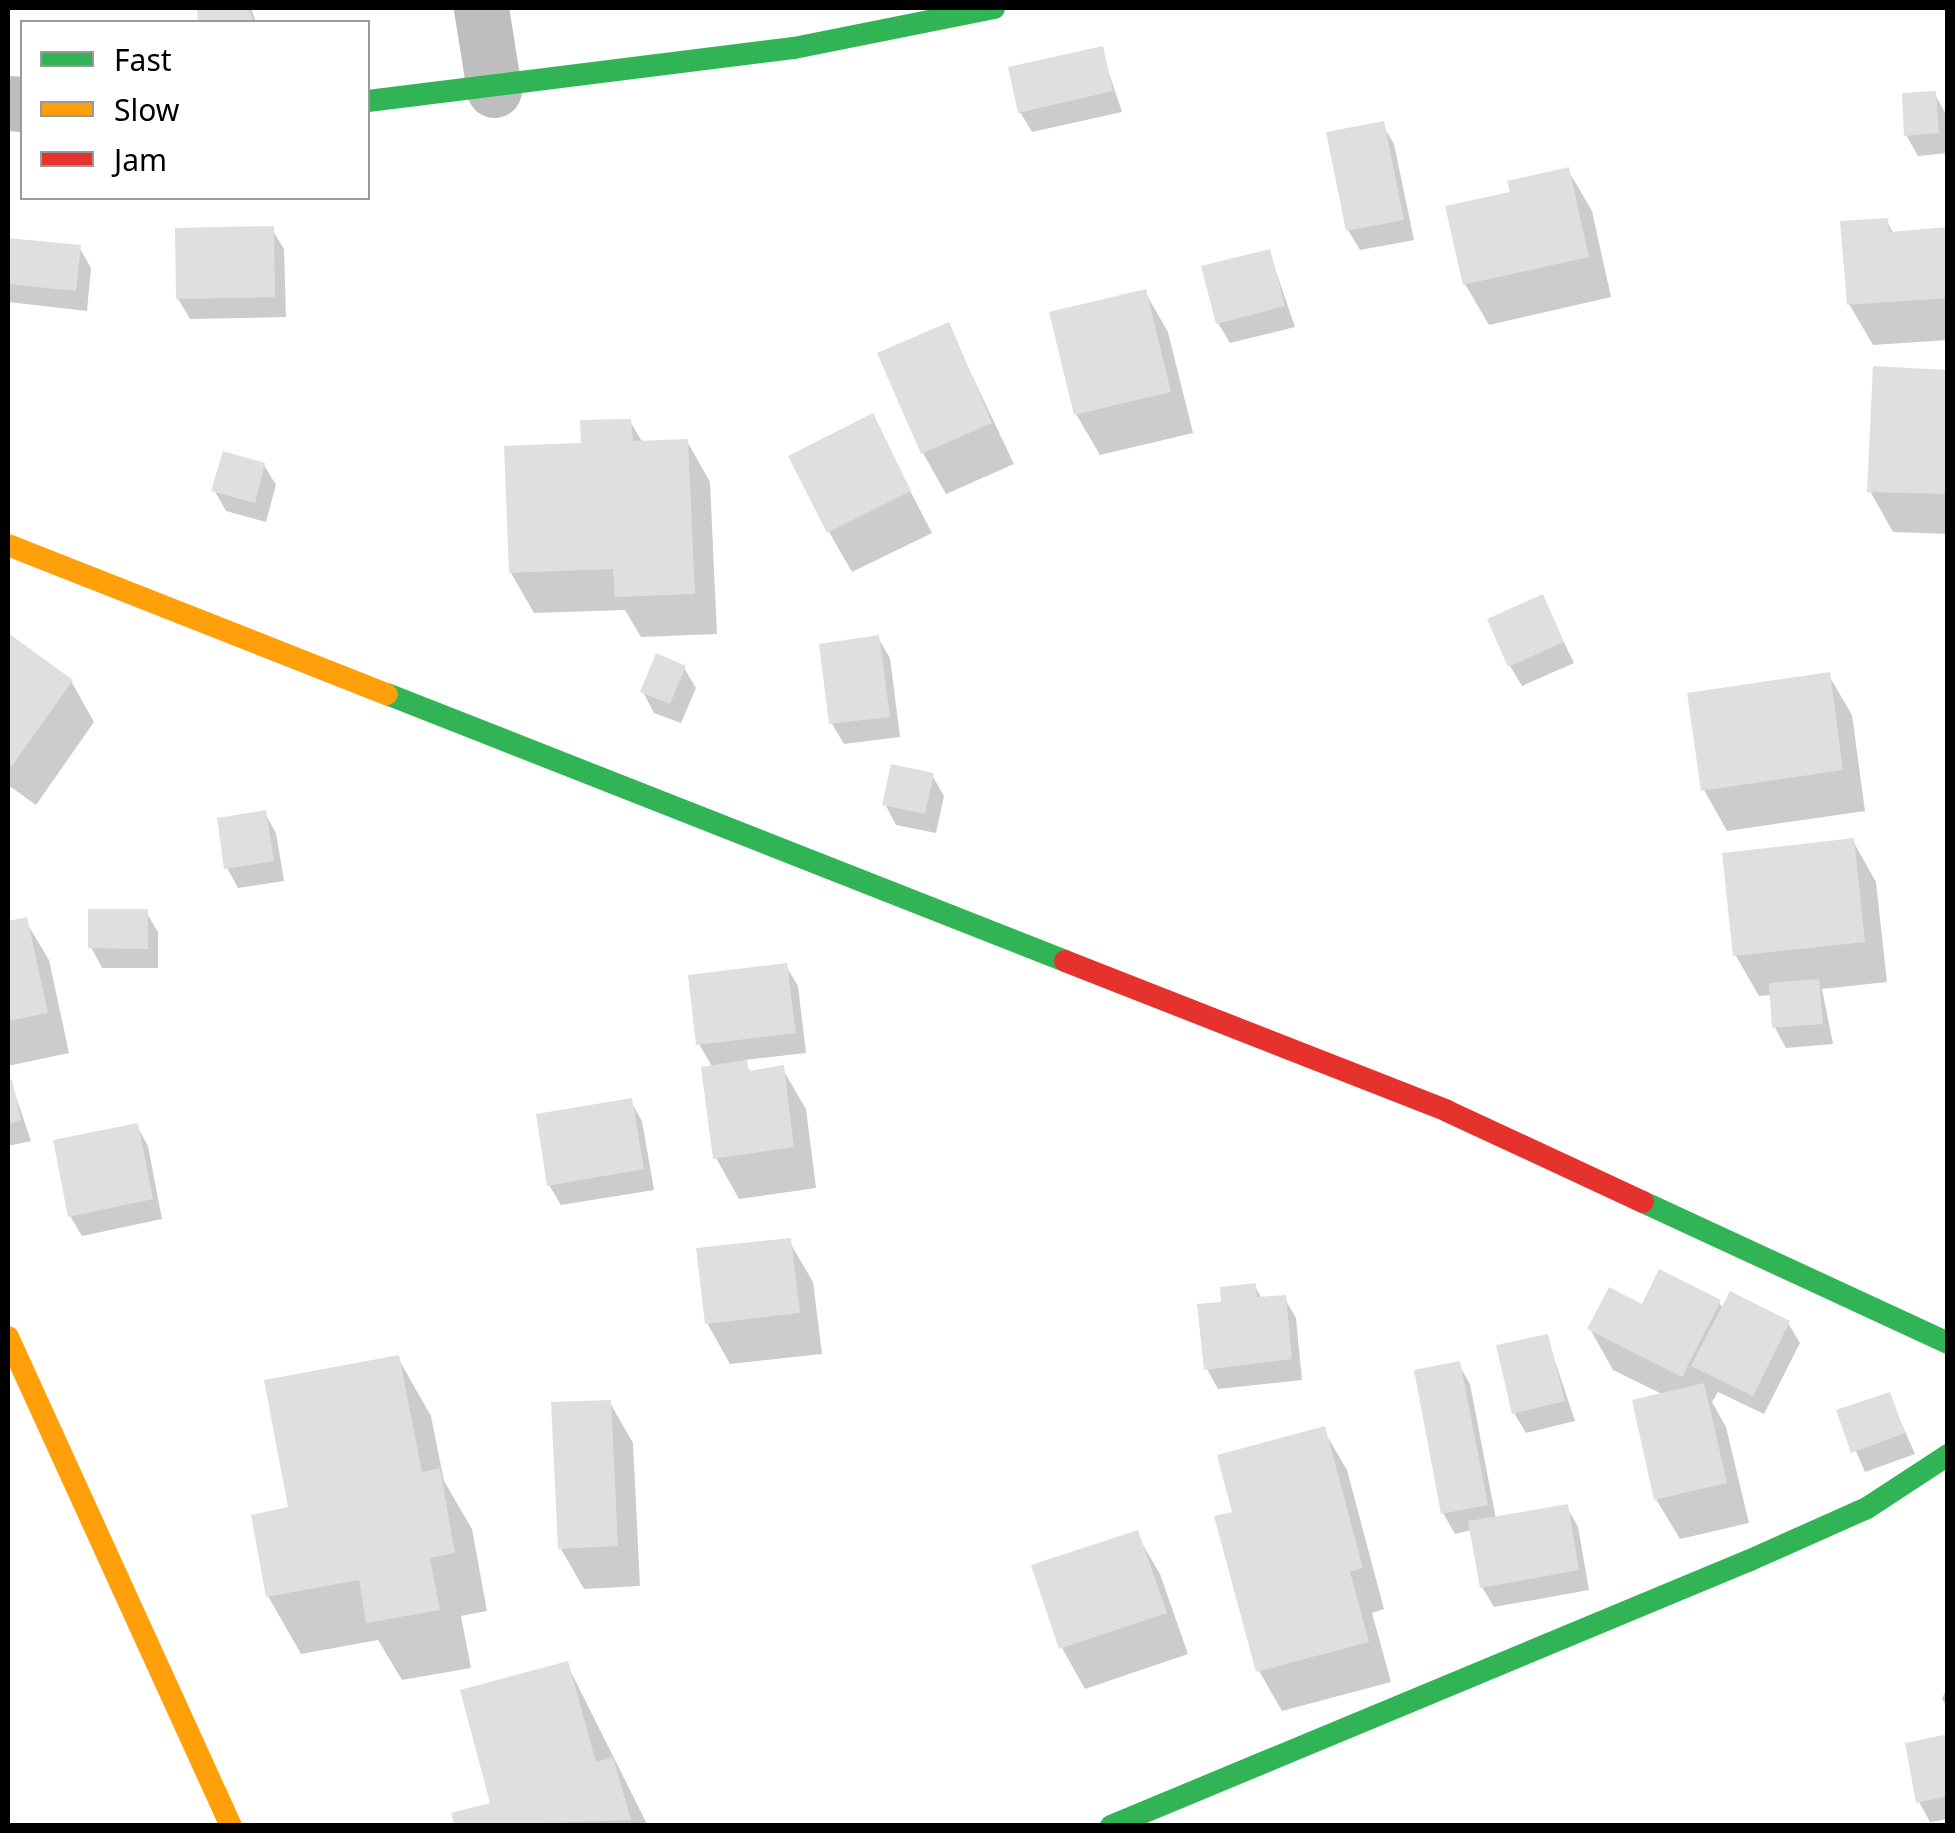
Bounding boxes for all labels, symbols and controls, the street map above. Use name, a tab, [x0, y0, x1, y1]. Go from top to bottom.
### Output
legend	[20, 20, 370, 200]
text: Fast	[114, 39, 172, 80]
text: Slow	[114, 89, 179, 130]
text: Jam	[114, 139, 167, 180]

